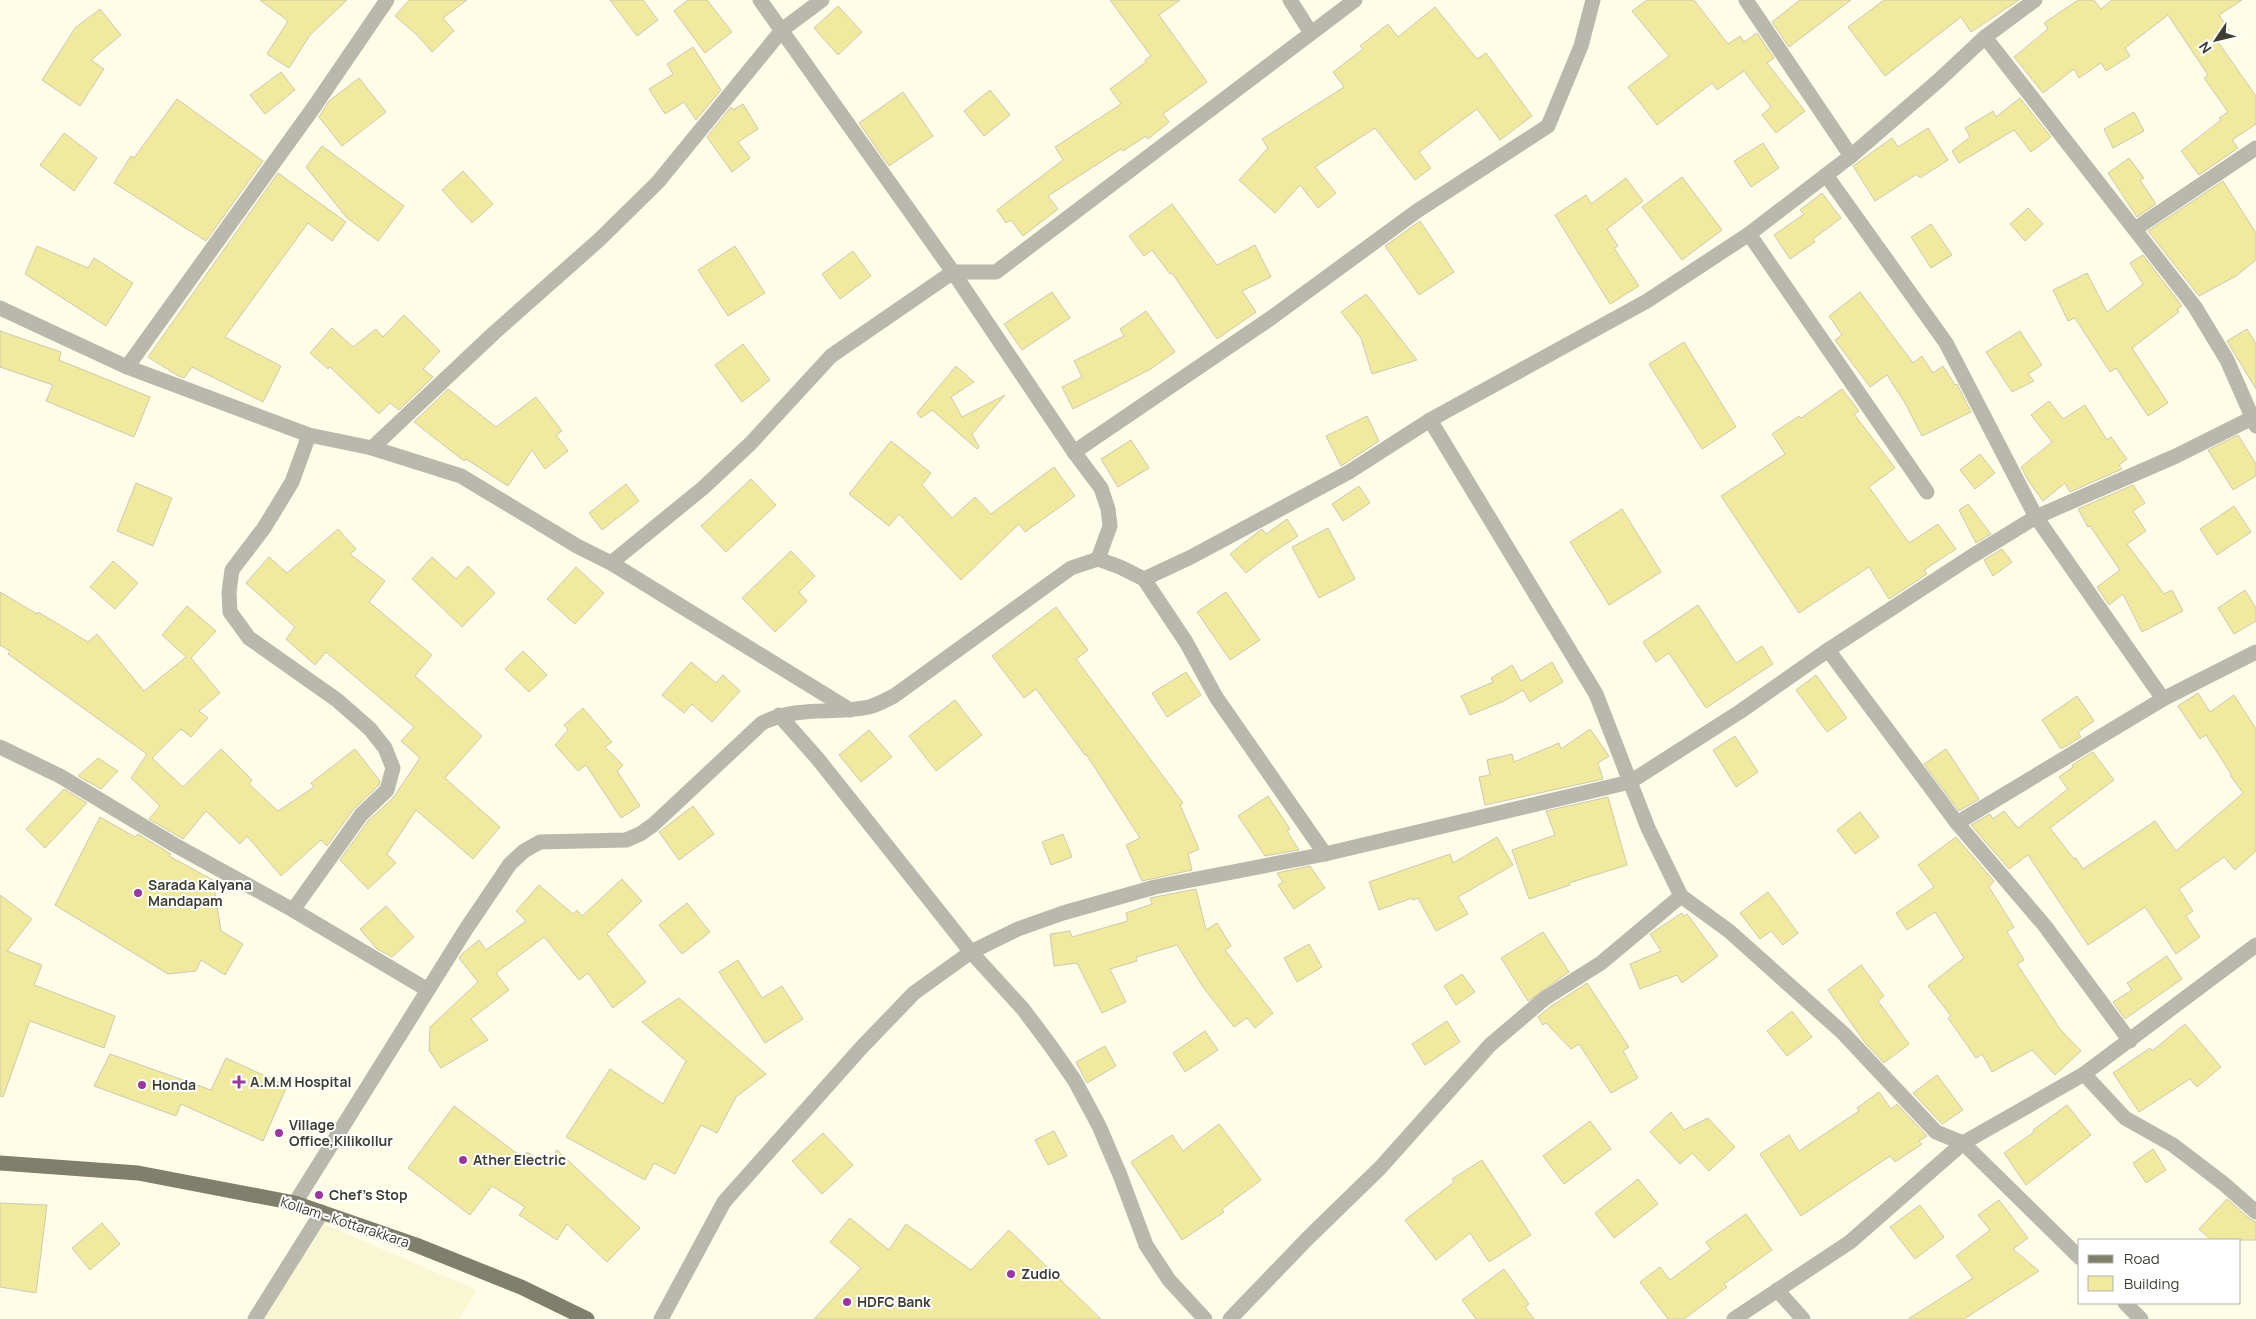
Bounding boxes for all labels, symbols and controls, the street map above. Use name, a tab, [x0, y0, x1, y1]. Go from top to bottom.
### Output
north arrow	[2191, 15, 2241, 65]
text: N	[2194, 38, 2216, 57]
place label: Sarada Kalyana Mandapam	[148, 875, 252, 910]
marker: Sarada Kalyana Mandapam	[132, 887, 144, 899]
place label: A.M.M Hospital	[250, 1072, 351, 1091]
place label: Honda	[152, 1075, 196, 1094]
marker: A.M.M Hospital	[232, 1075, 246, 1089]
marker: Honda	[136, 1079, 148, 1091]
place label: Village Office,Kilikollur	[289, 1115, 393, 1150]
marker: Village Office,Kilikollur	[273, 1127, 285, 1139]
place label: Ather Electric	[473, 1150, 566, 1169]
marker: Ather Electric	[457, 1154, 469, 1166]
place label: Chef's Stop	[329, 1185, 408, 1204]
marker: Chef's Stop	[313, 1189, 325, 1201]
street label: Kollam - Kottarakkara	[278, 1192, 412, 1251]
legend	[2078, 1239, 2241, 1304]
text: Road	[2124, 1248, 2160, 1269]
place label: Zudio	[1021, 1264, 1061, 1283]
marker: Zudio	[1005, 1268, 1017, 1280]
text: Building	[2124, 1273, 2179, 1294]
place label: HDFC Bank	[857, 1292, 931, 1311]
marker: HDFC Bank	[841, 1296, 853, 1308]

